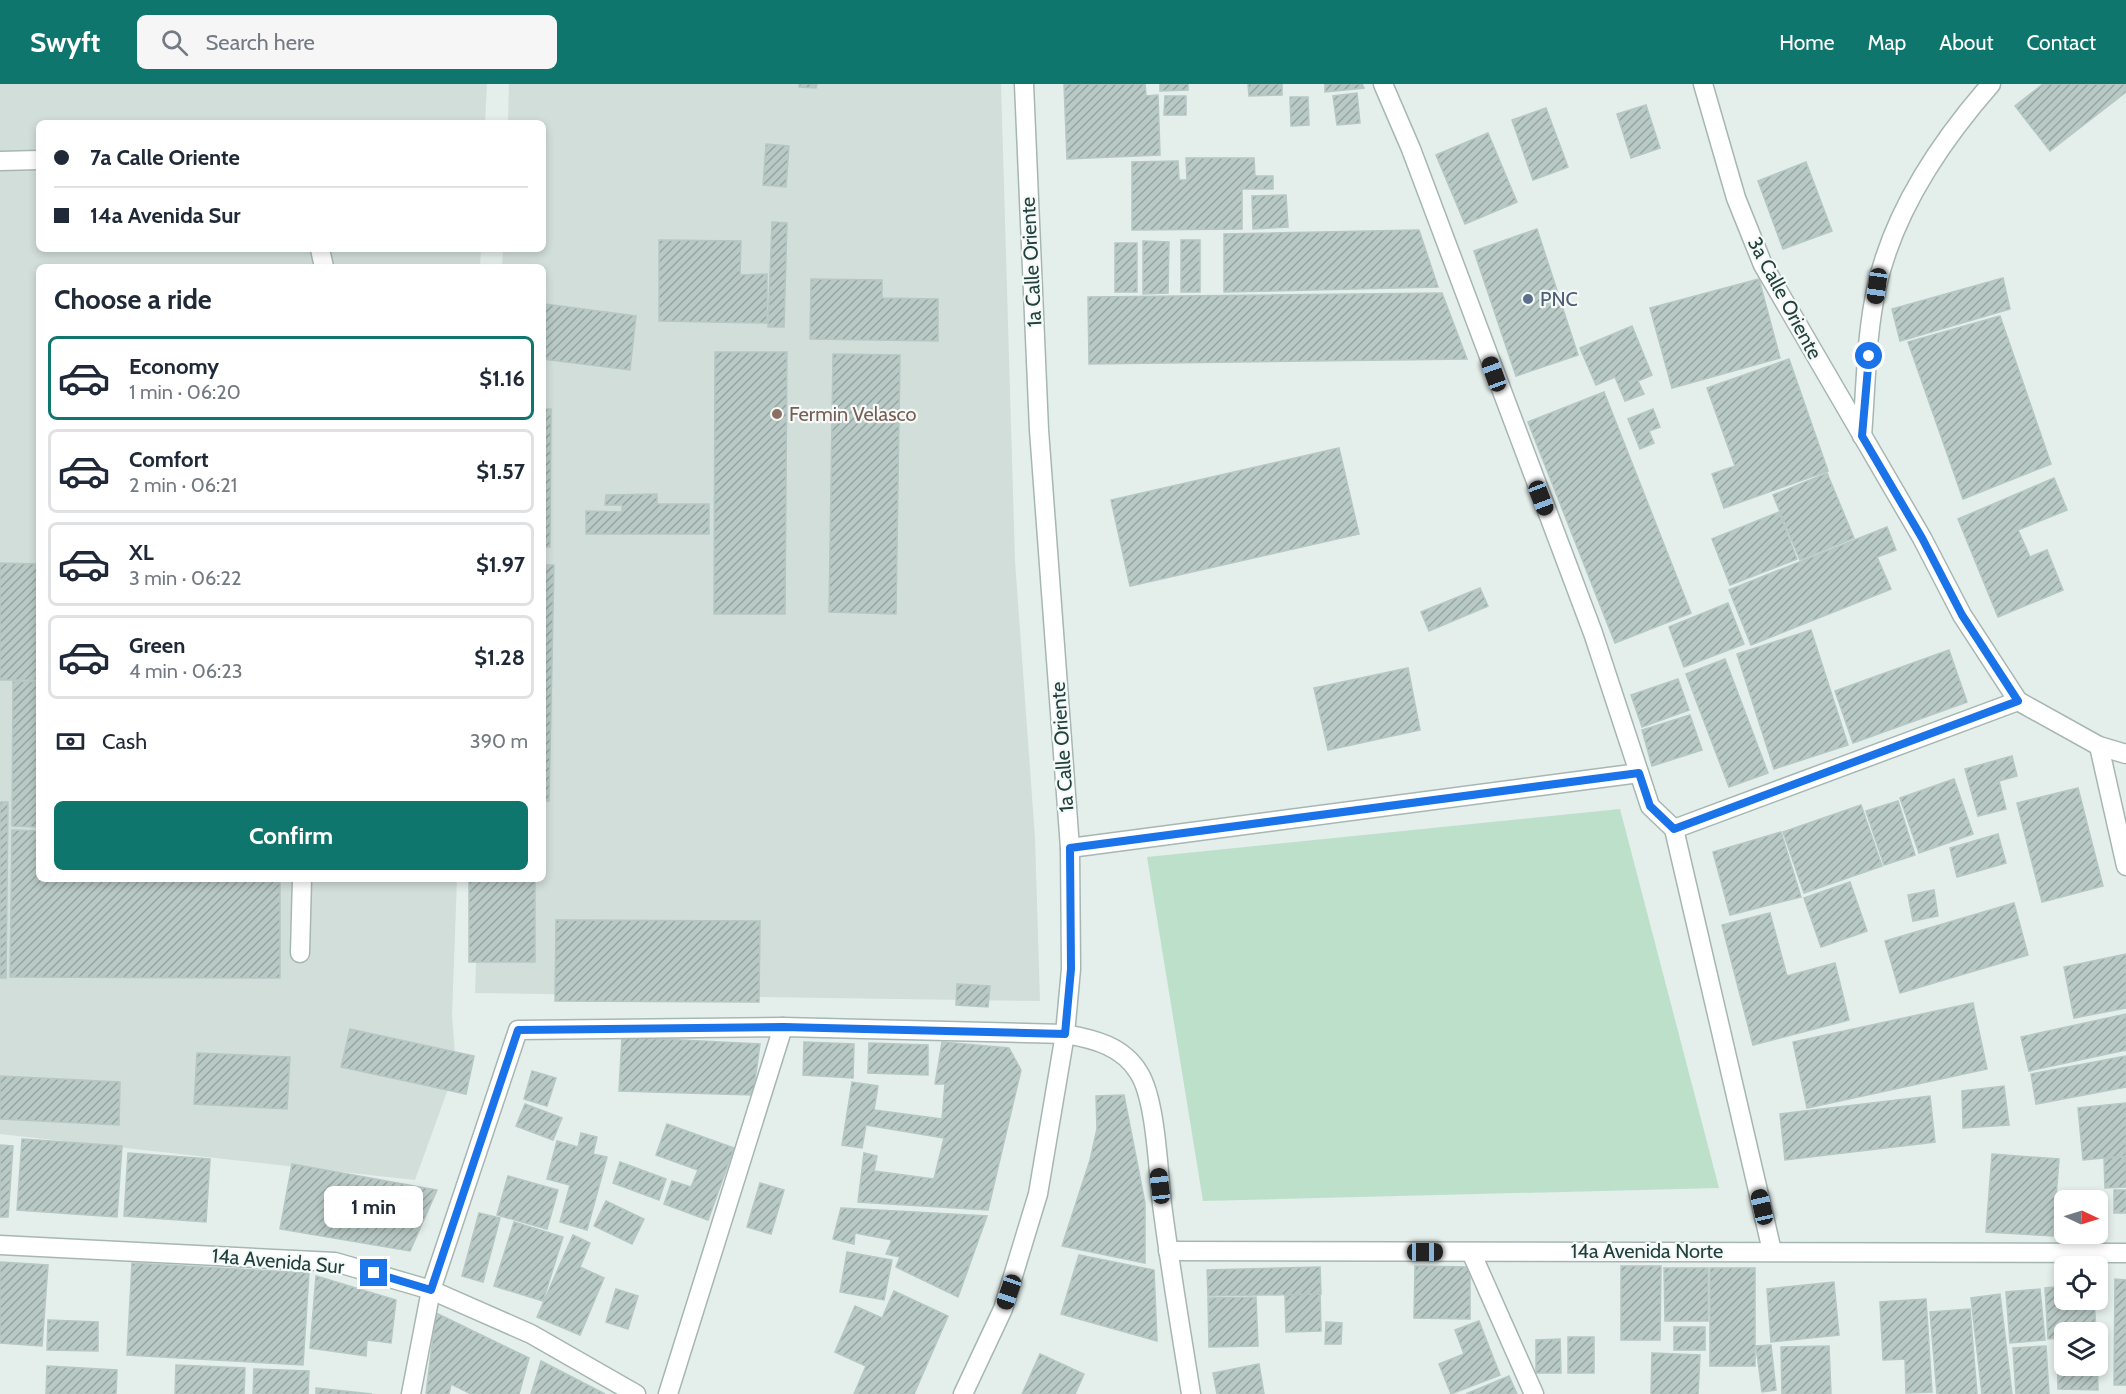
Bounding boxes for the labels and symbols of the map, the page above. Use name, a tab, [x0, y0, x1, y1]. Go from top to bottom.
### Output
street label: 1a Calle Oriente	[1016, 196, 1046, 328]
street label: 3a Calle Oriente	[1743, 233, 1827, 363]
car	[1866, 267, 1888, 305]
place label: PNC	[1540, 287, 1578, 311]
marker: PNC	[1521, 292, 1535, 306]
route start	[1855, 342, 1882, 369]
car	[1479, 354, 1509, 394]
place label: Fermin Velasco	[789, 402, 916, 426]
marker: Fermin Velasco	[770, 407, 784, 421]
car	[1526, 478, 1556, 518]
street label: 1a Calle Oriente	[1045, 681, 1079, 813]
car	[1149, 1167, 1171, 1205]
callout: 1 min	[324, 1186, 424, 1228]
car	[1749, 1187, 1775, 1227]
north arrow	[2054, 1190, 2108, 1244]
street label: 14a Avenida Norte	[1571, 1239, 1723, 1263]
street label: 14a Avenida Sur	[211, 1243, 346, 1279]
car	[1407, 1243, 1443, 1261]
route end	[360, 1259, 387, 1286]
car	[995, 1272, 1023, 1312]

